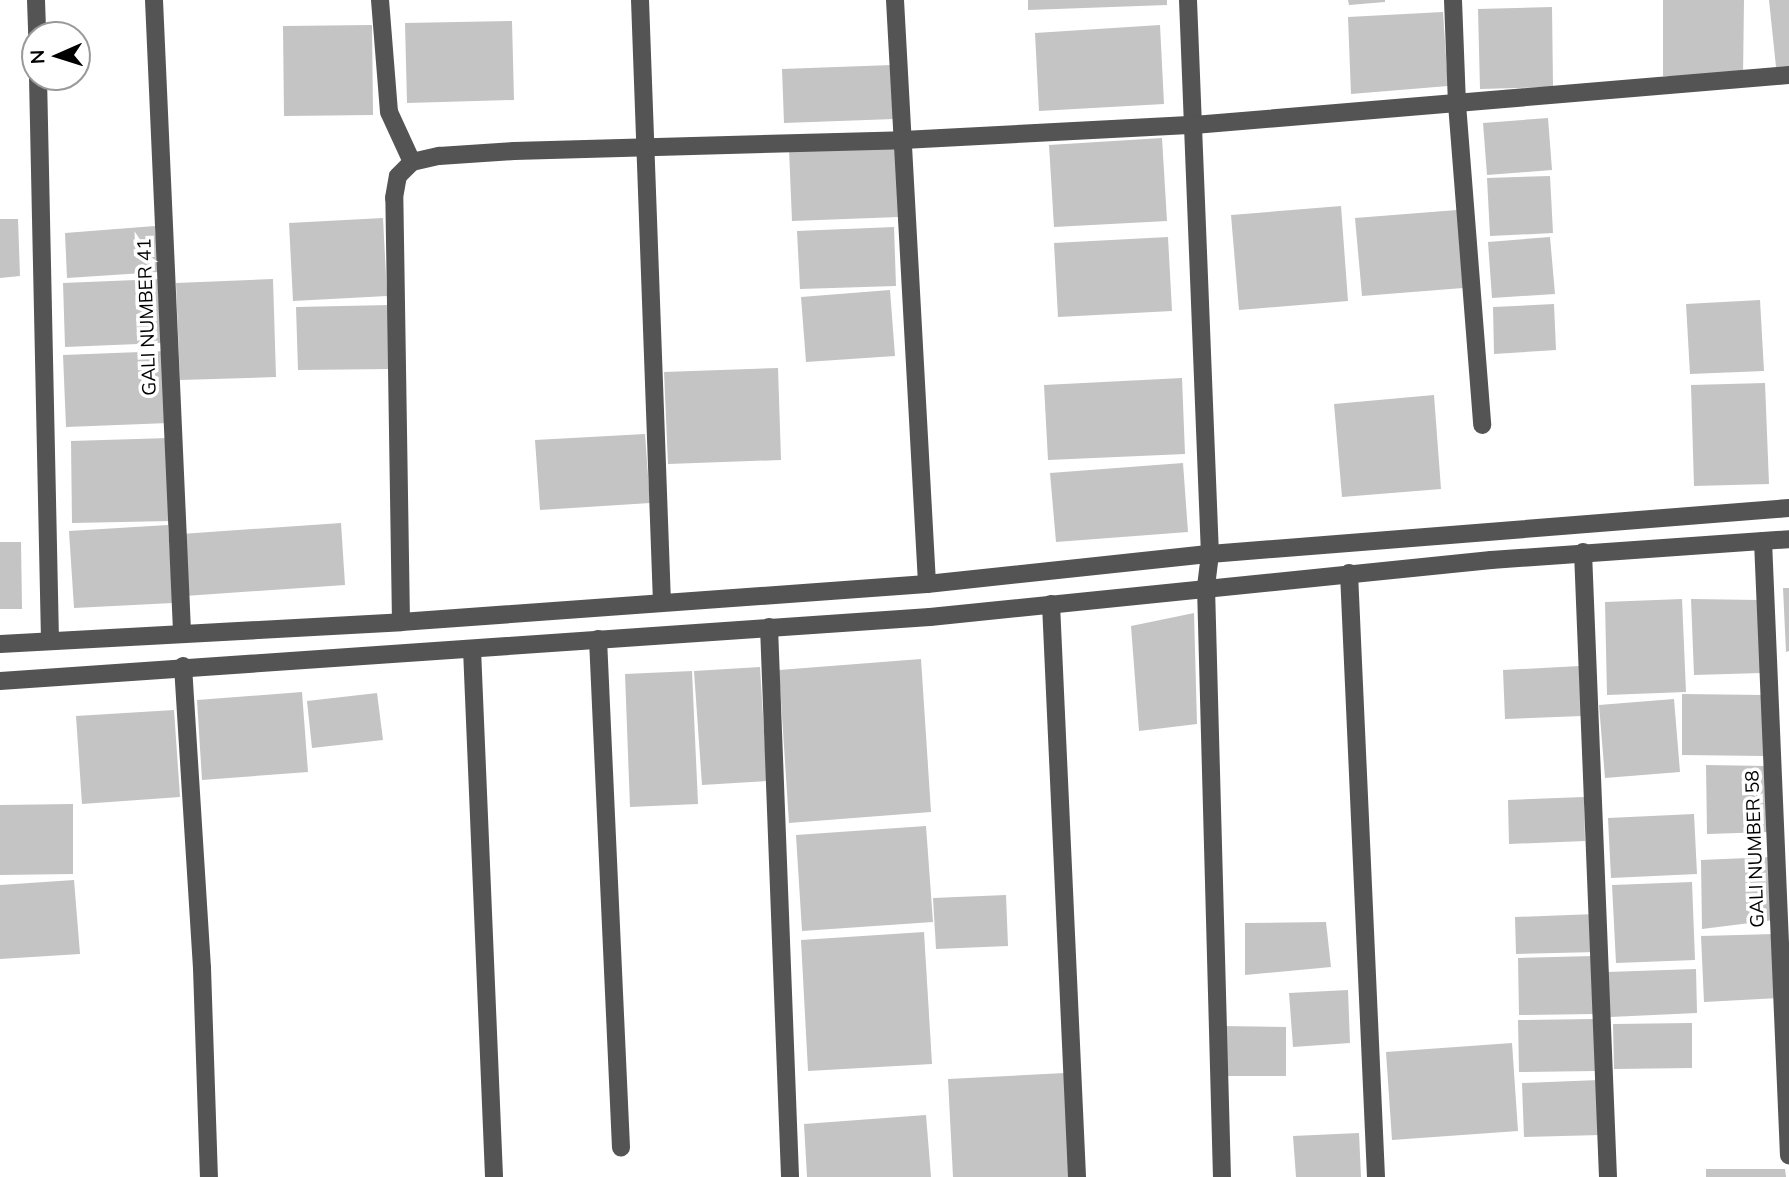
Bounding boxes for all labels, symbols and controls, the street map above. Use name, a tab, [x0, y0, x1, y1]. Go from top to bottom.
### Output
north arrow	[21, 21, 91, 91]
text: N	[25, 49, 49, 65]
street label: GALI NUMBER 41	[133, 238, 161, 396]
street label: GALI NUMBER 58	[1741, 770, 1769, 928]

